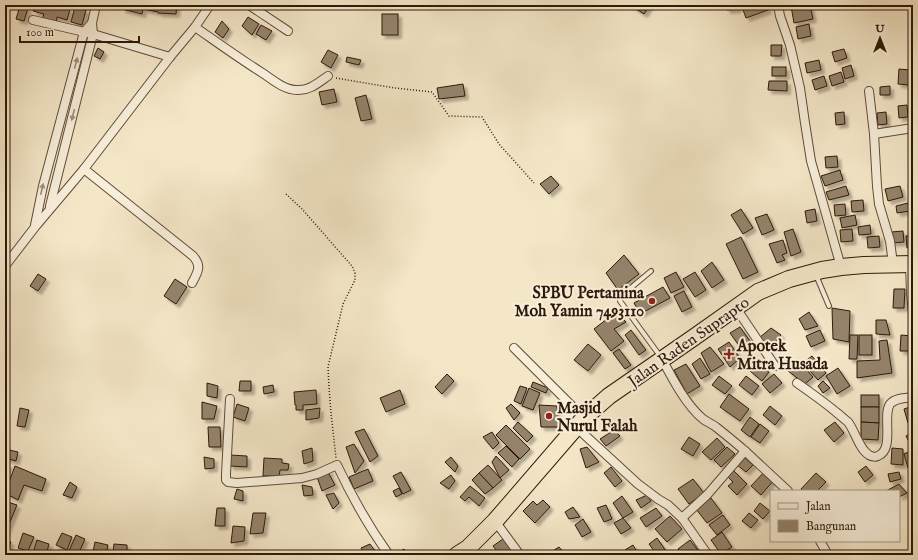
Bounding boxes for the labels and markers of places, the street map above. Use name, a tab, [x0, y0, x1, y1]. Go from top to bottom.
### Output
place label: SPBU Pertamina Moh Yamin 7493110	[515, 284, 645, 322]
marker: SPBU Pertamina Moh Yamin 7493110	[647, 296, 657, 306]
place label: Apotek Mitra Husada	[736, 337, 829, 375]
marker: Apotek Mitra Husada	[724, 349, 734, 359]
place label: Masjid Nurul Falah	[556, 399, 638, 437]
marker: Masjid Nurul Falah	[544, 411, 554, 421]

